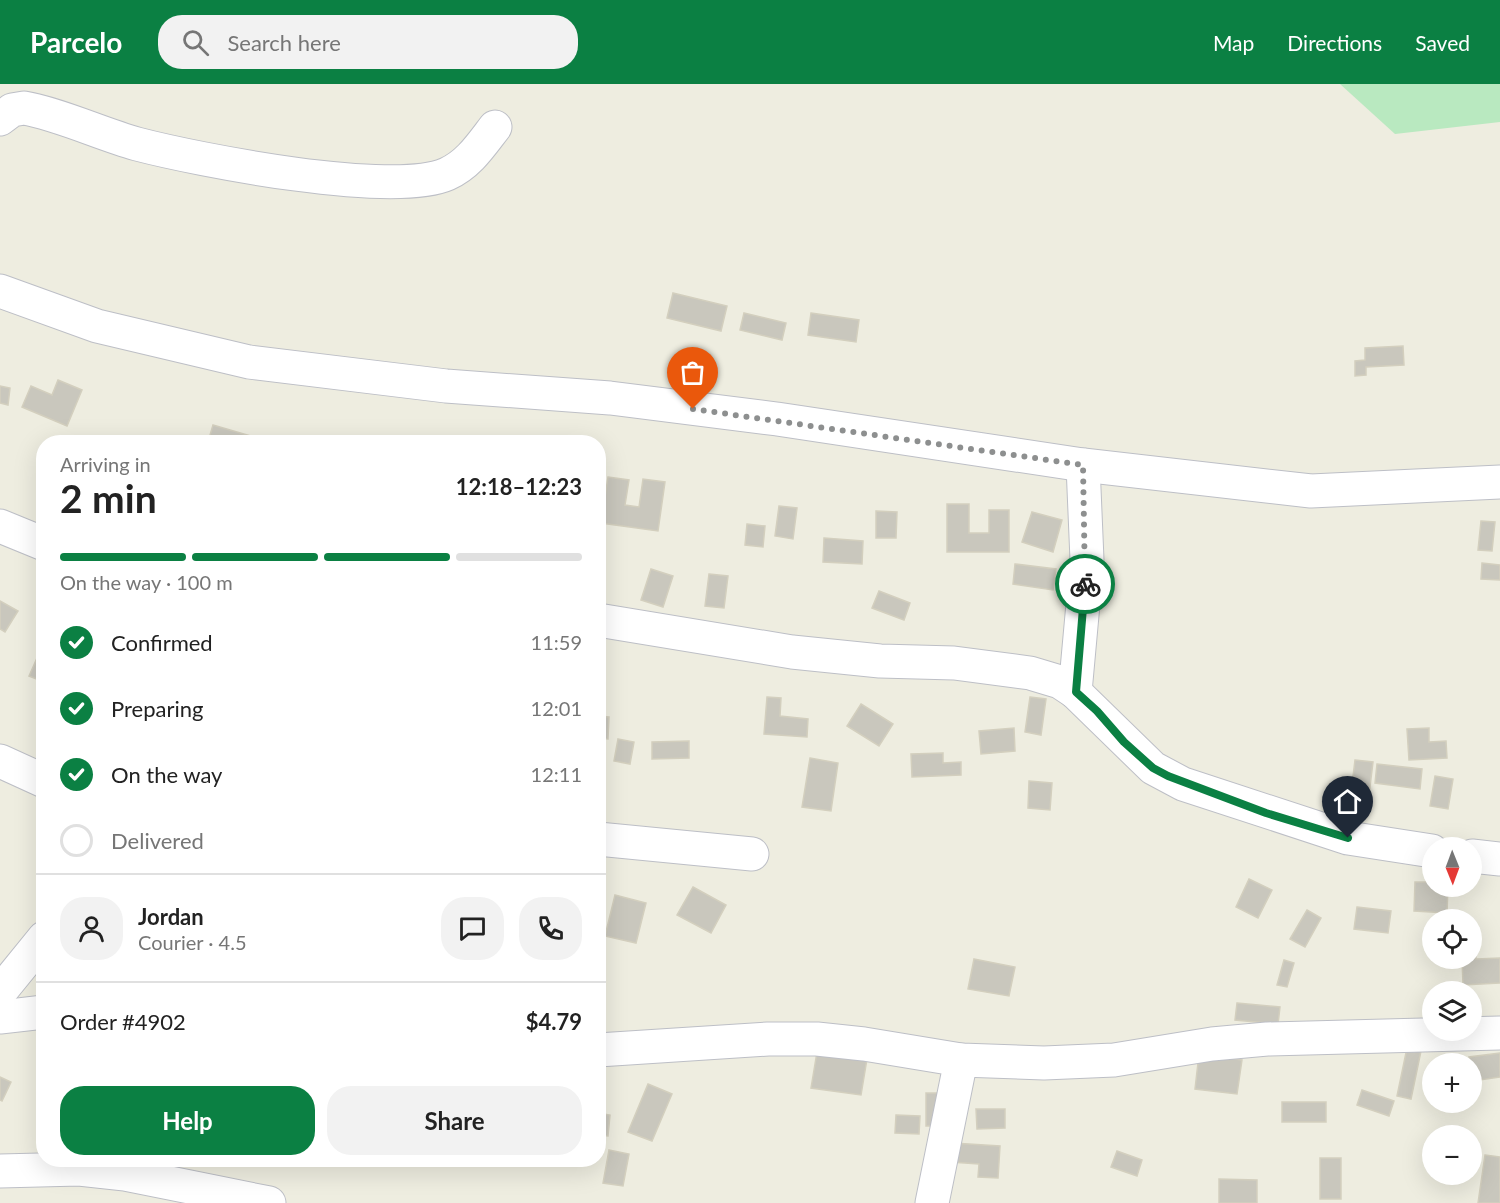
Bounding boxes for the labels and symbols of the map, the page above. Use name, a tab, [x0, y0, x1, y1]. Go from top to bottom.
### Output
pin	[667, 347, 718, 409]
courier	[1055, 554, 1115, 614]
pin	[1322, 776, 1373, 838]
north arrow	[1422, 837, 1482, 897]

